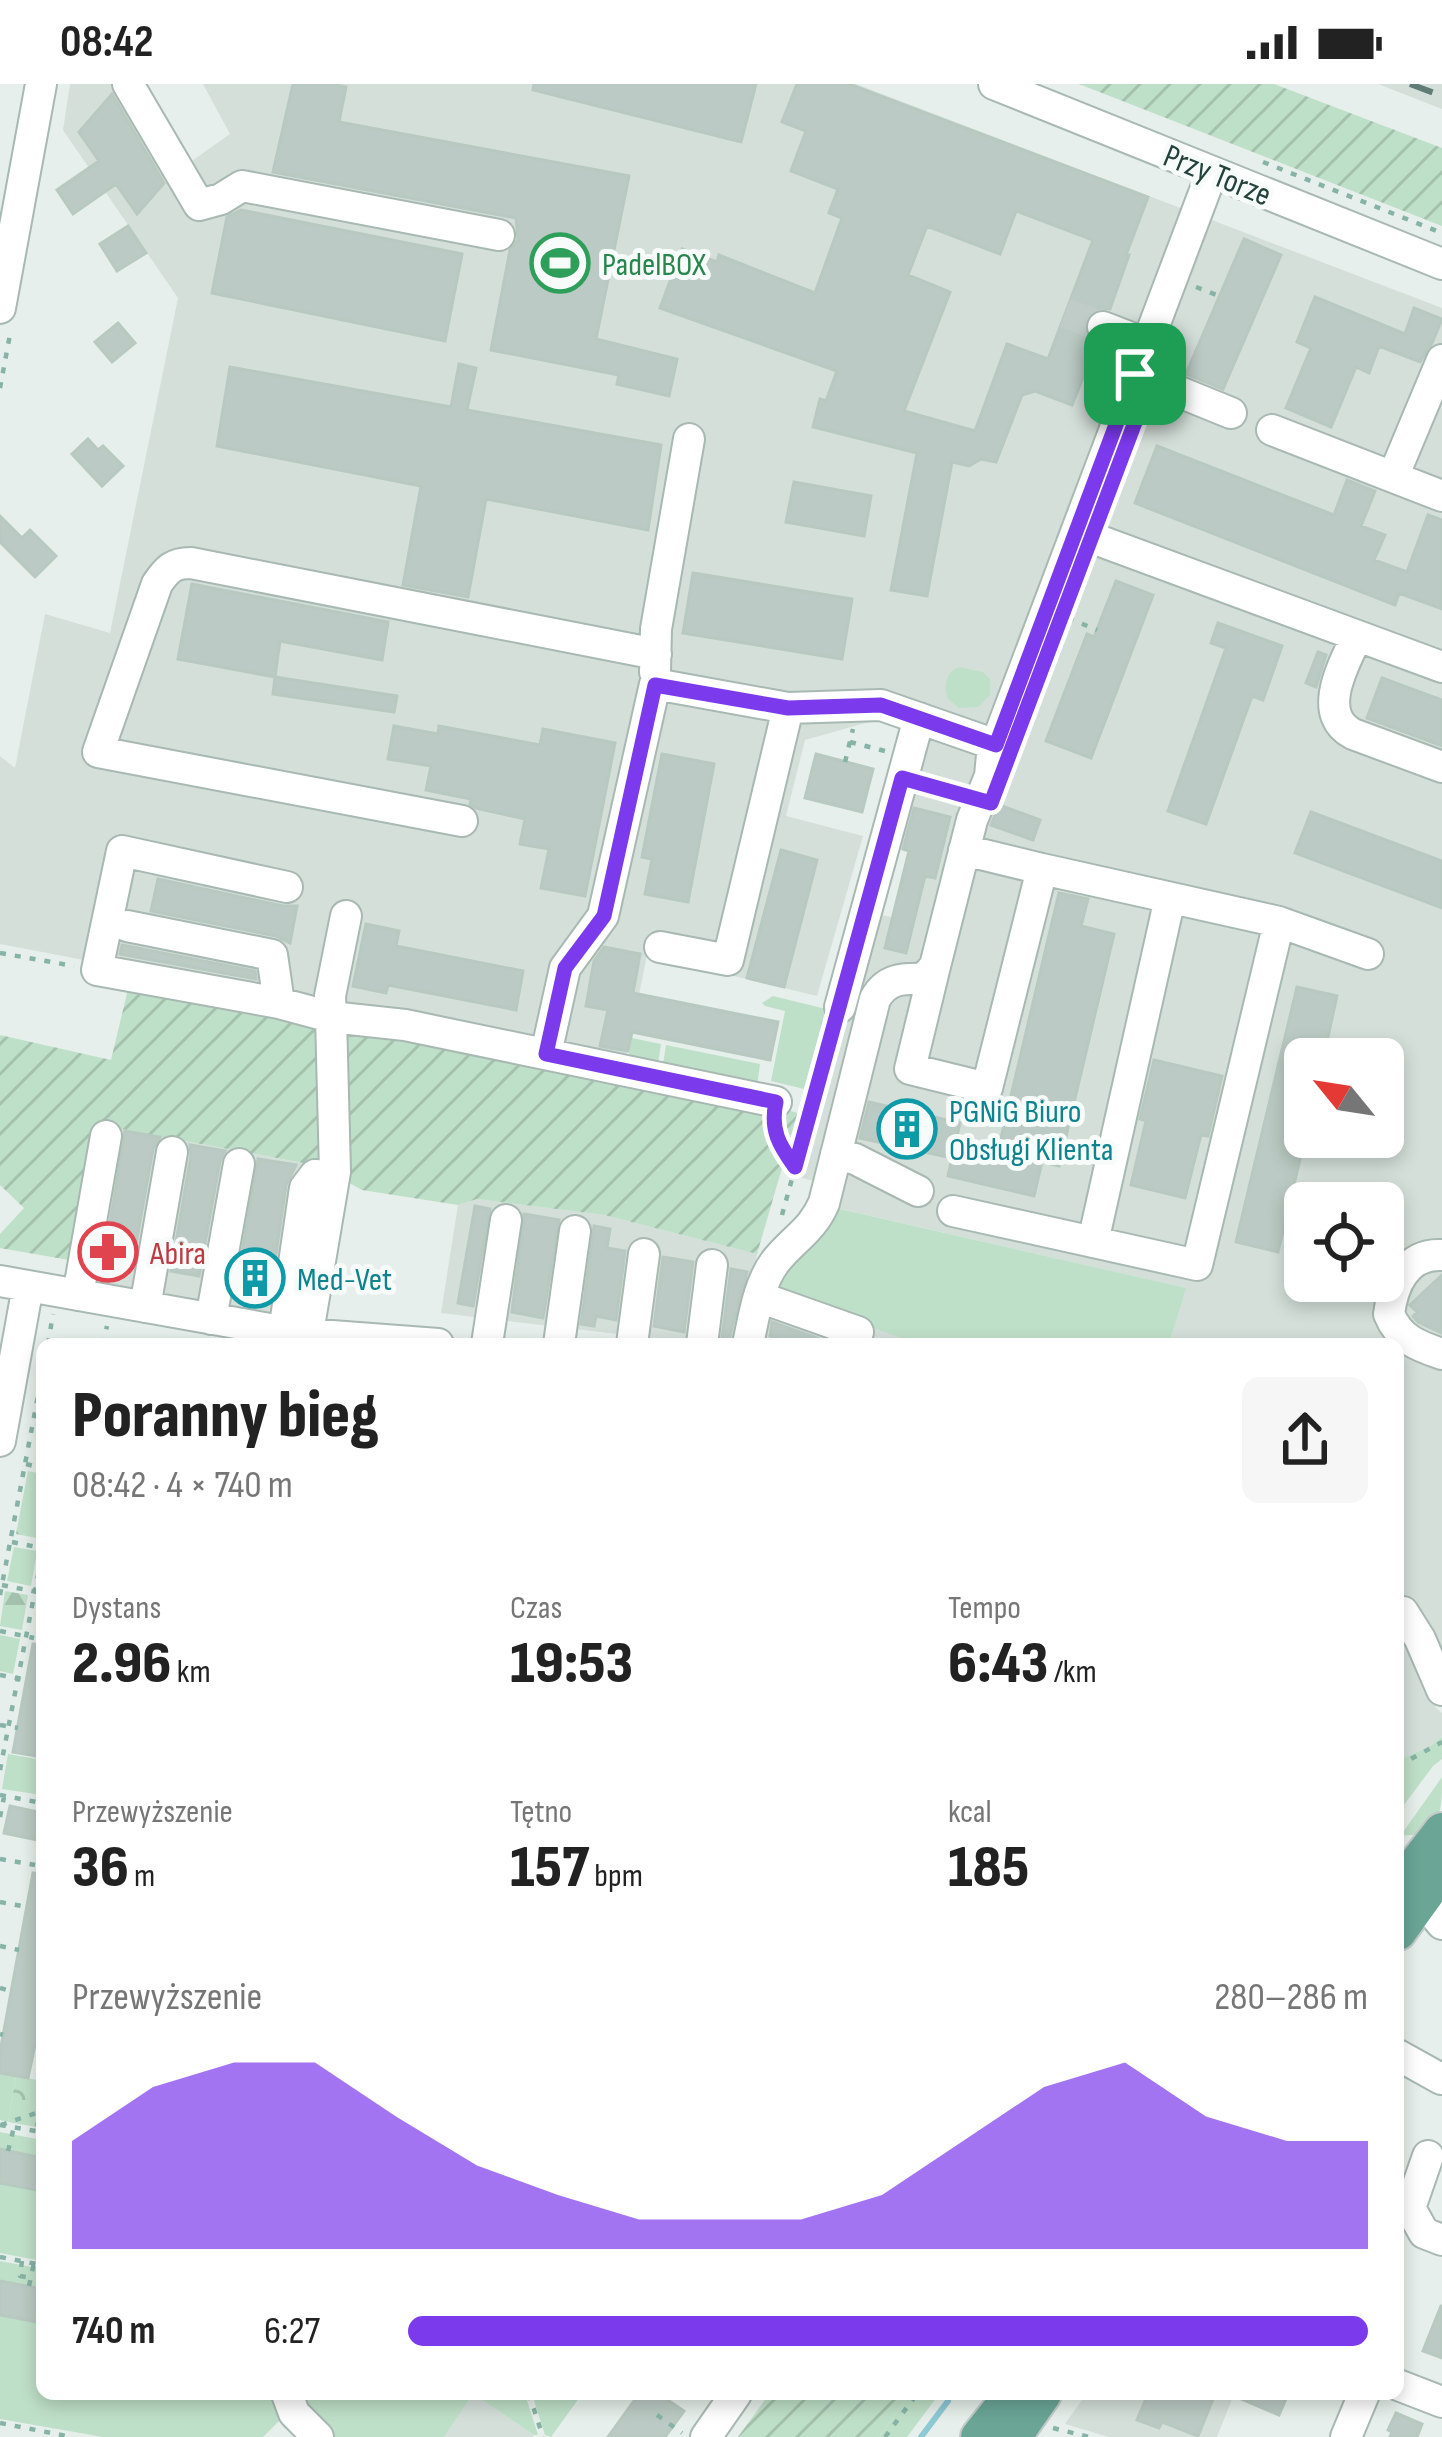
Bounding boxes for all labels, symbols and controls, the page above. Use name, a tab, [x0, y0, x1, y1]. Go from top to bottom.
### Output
text: 08:42	[60, 15, 153, 70]
street label: Przy Torze	[1158, 136, 1277, 215]
sports icon: PadelBOX	[529, 232, 591, 294]
place label: PadelBOX	[602, 245, 706, 285]
pin	[1084, 323, 1186, 425]
icon: arrive	[1102, 341, 1168, 407]
north arrow	[1284, 1038, 1404, 1158]
map controls	[1284, 1038, 1404, 1302]
place label: PGNiG Biuro Obsługi Klienta	[949, 1092, 1114, 1170]
building icon: PGNiG Biuro Obsługi Klienta	[876, 1098, 938, 1160]
button: locate	[1284, 1182, 1404, 1302]
pharmacy icon: Abira	[77, 1221, 139, 1283]
place label: Abira	[149, 1234, 206, 1274]
building icon: Med-Vet	[224, 1247, 286, 1309]
place label: Med-Vet	[297, 1260, 392, 1300]
text: Poranny bieg	[72, 1377, 379, 1456]
button: share	[1242, 1377, 1368, 1503]
text: 08:42 · 4 × 740 m	[72, 1462, 293, 1509]
text: Dystans	[72, 1588, 161, 1628]
text: Czas	[510, 1588, 562, 1628]
text: Tempo	[948, 1588, 1021, 1628]
text: 2.96	[72, 1628, 172, 1700]
text: 19:53	[510, 1628, 633, 1700]
text: 6:43	[948, 1628, 1048, 1700]
text: km	[172, 1652, 211, 1692]
text: /km	[1048, 1652, 1097, 1692]
text: Przewyższenie	[72, 1792, 233, 1832]
text: Tętno	[510, 1792, 572, 1832]
text: kcal	[948, 1792, 992, 1832]
text: 36	[72, 1832, 129, 1904]
text: 157	[510, 1832, 589, 1904]
text: 185	[948, 1832, 1029, 1904]
text: m	[129, 1856, 155, 1896]
text: bpm	[589, 1856, 643, 1896]
text: Przewyższenie	[72, 1974, 262, 2021]
text: 280–286 m	[1214, 1974, 1368, 2021]
text: 740 m	[72, 2308, 155, 2355]
text: 6:27	[264, 2308, 320, 2355]

